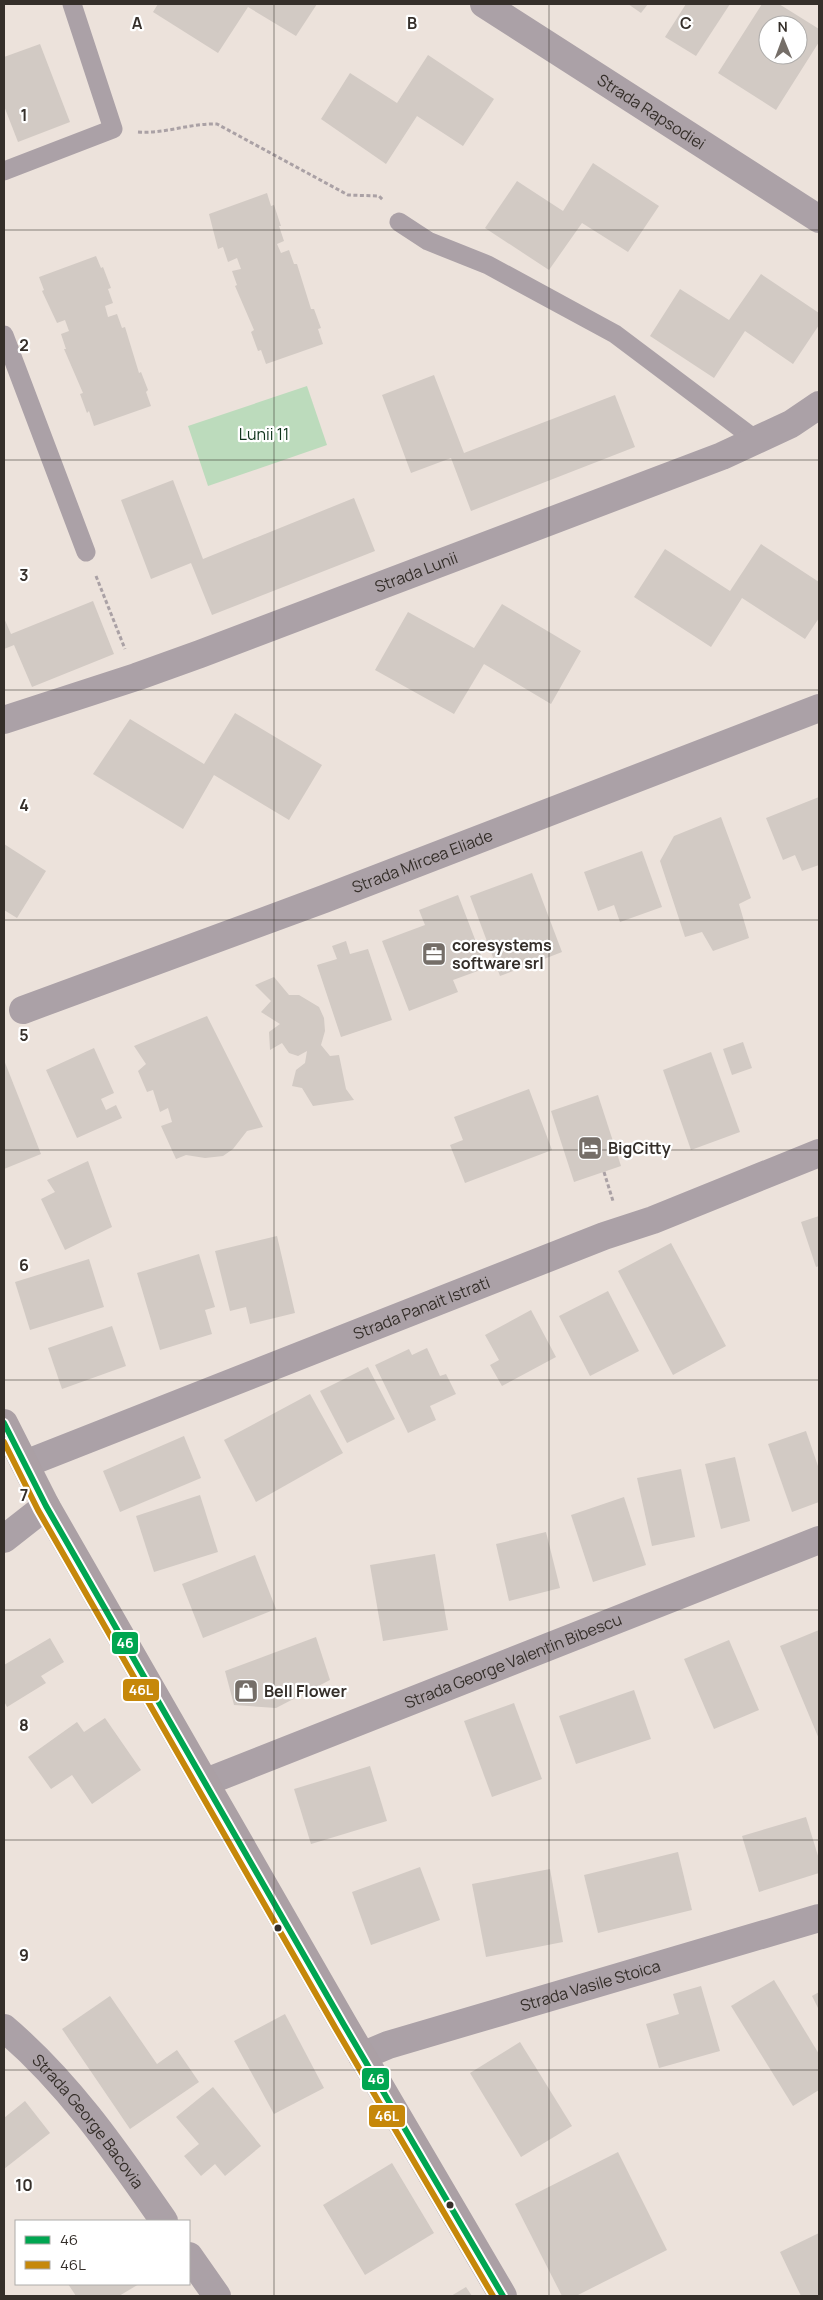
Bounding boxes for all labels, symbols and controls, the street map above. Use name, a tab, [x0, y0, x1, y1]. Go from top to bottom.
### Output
text: A	[132, 12, 143, 34]
text: B	[407, 12, 417, 34]
text: C	[680, 12, 692, 34]
north arrow	[758, 15, 808, 65]
text: N	[778, 17, 788, 36]
street label: Strada Rapsodiei	[593, 69, 710, 154]
text: 1	[20, 104, 28, 126]
text: 2	[19, 334, 29, 356]
park label: Lunii 11	[239, 423, 289, 445]
street label: Strada Lunii	[372, 546, 461, 598]
text: 3	[19, 564, 29, 586]
text: 4	[19, 794, 29, 816]
street label: Strada Mircea Eliade	[349, 824, 496, 898]
place label: coresystems software srl	[452, 934, 552, 974]
office icon: coresystems software srl	[421, 941, 447, 967]
text: 5	[19, 1024, 29, 1046]
hotel icon: BigCitty	[577, 1135, 603, 1161]
place label: BigCitty	[608, 1137, 671, 1159]
text: 6	[19, 1254, 29, 1276]
street label: Strada Panait Istrati	[350, 1271, 493, 1345]
text: 7	[20, 1484, 28, 1506]
street label: Strada George Valentin Bibescu	[401, 1608, 625, 1714]
line badge: 46	[111, 1631, 139, 1655]
text: 46	[116, 1633, 134, 1652]
line badge: 46L	[122, 1678, 160, 1702]
shop icon: Bell Flower	[233, 1678, 259, 1704]
text: 46L	[129, 1680, 154, 1699]
place label: Bell Flower	[264, 1680, 347, 1702]
text: 8	[19, 1714, 29, 1736]
unlabelled marker	[273, 1923, 283, 1933]
text: 9	[19, 1944, 29, 1966]
street label: Strada Vasile Stoica	[517, 1954, 663, 2017]
street label: Strada George Bacovia	[27, 2049, 149, 2193]
line badge: 46	[361, 2067, 390, 2091]
text: 46	[367, 2069, 385, 2088]
line badge: 46L	[368, 2104, 406, 2128]
text: 46L	[375, 2106, 400, 2125]
text: 10	[15, 2174, 33, 2196]
unlabelled marker	[445, 2200, 455, 2210]
legend	[15, 2220, 190, 2285]
text: 46	[60, 2229, 78, 2250]
text: 46L	[60, 2254, 86, 2275]

